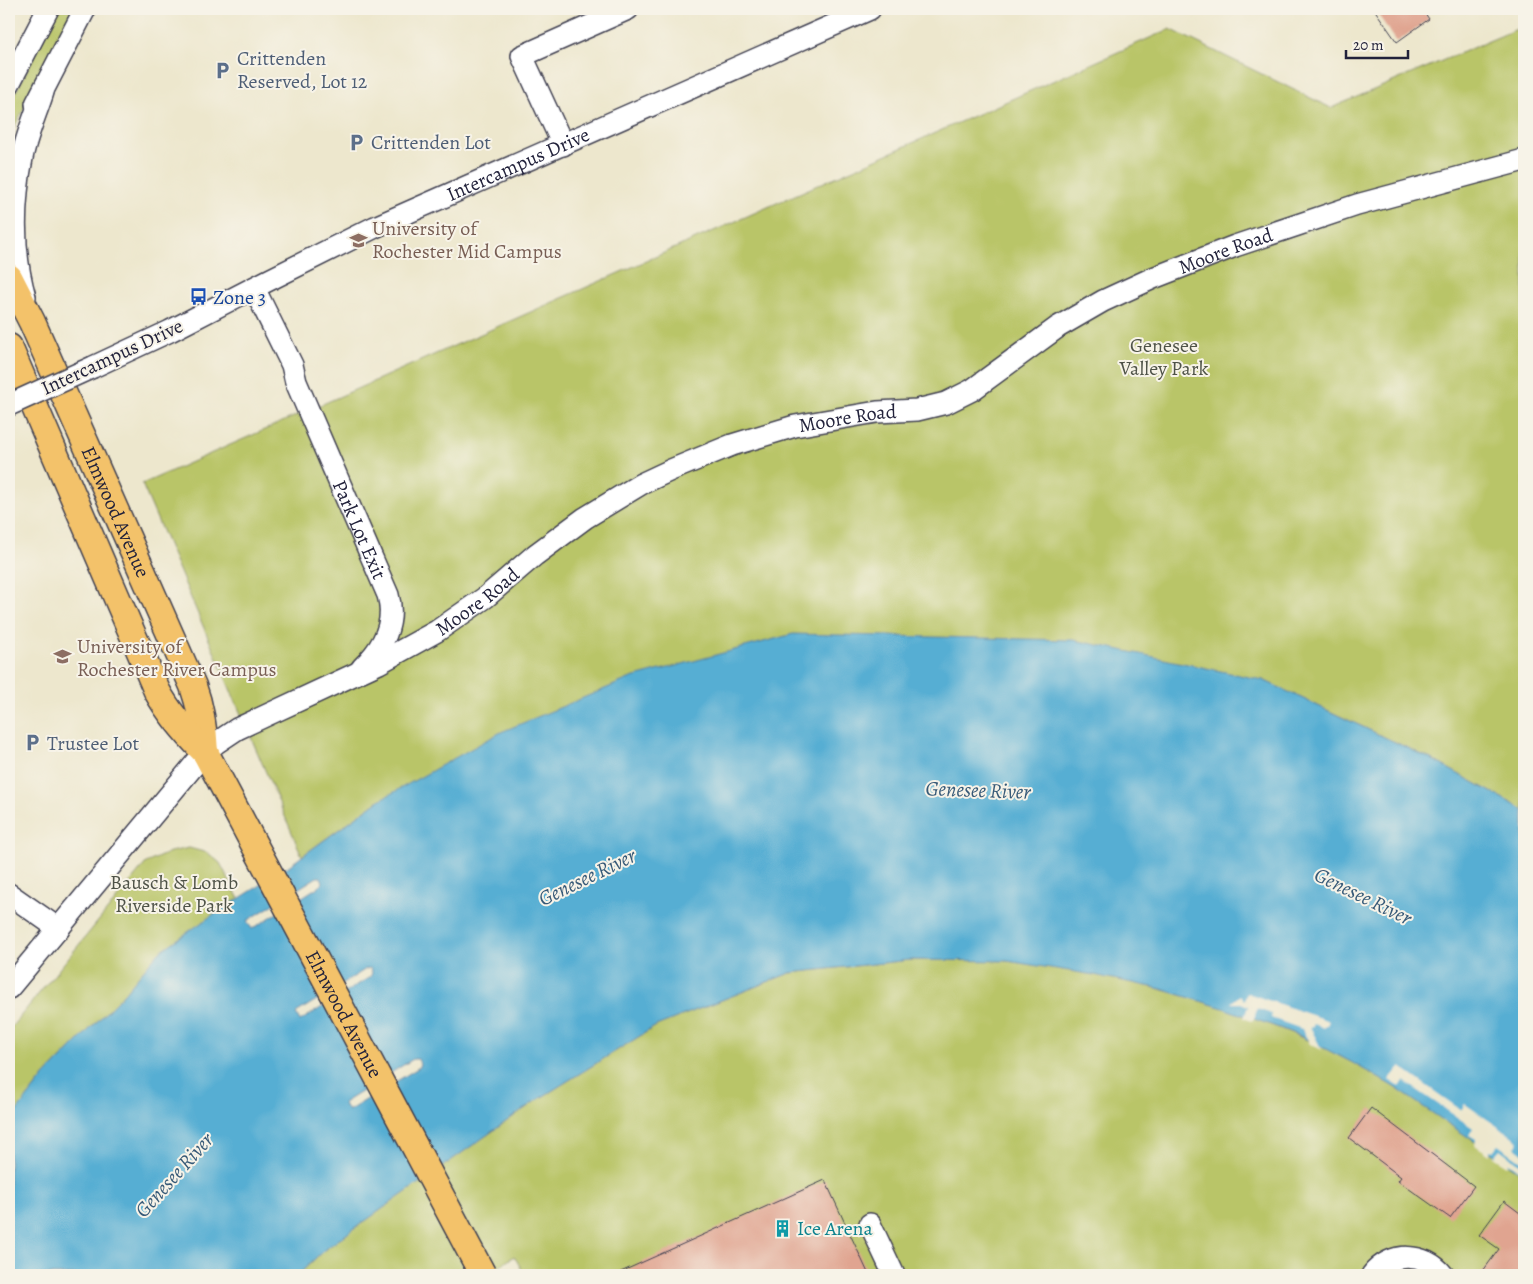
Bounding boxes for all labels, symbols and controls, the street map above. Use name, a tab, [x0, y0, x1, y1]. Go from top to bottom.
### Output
scale bar	[1346, 28, 1408, 60]
text: 20 m	[1353, 35, 1384, 55]
place label: Crittenden Reserved, Lot 12	[237, 45, 368, 95]
parking icon: Crittenden Reserved, Lot 12	[213, 60, 233, 80]
street label: Intercampus Drive	[442, 121, 594, 207]
place label: Crittenden Lot	[371, 129, 491, 156]
parking icon: Crittenden Lot	[347, 132, 367, 152]
place label: University of Rochester Mid Campus	[372, 215, 562, 265]
street label: Moore Road	[1174, 221, 1276, 280]
school or university icon: University of Rochester Mid Campus	[348, 230, 368, 250]
place label: Zone 3	[213, 284, 266, 311]
bus stop icon: Zone 3	[189, 287, 209, 307]
street label: Intercampus Drive	[37, 312, 187, 402]
park label: Genesee Valley Park	[1118, 332, 1209, 382]
street label: Moore Road	[797, 398, 897, 439]
street label: Elmwood Avenue	[75, 442, 157, 582]
street label: Park Lot Exit	[326, 476, 393, 584]
street label: Moore Road	[430, 561, 525, 642]
place label: University of Rochester River Campus	[77, 633, 277, 683]
school or university icon: University of Rochester River Campus	[53, 647, 73, 667]
place label: Trustee Lot	[47, 730, 139, 757]
parking icon: Trustee Lot	[23, 733, 43, 753]
water label: Genesee River	[925, 774, 1032, 806]
water label: Genesee River	[534, 841, 641, 913]
water label: Genesee River	[1310, 860, 1417, 932]
park label: Bausch & Lomb Riverside Park	[110, 869, 238, 919]
street label: Elmwood Avenue	[299, 945, 389, 1083]
water label: Genesee River	[128, 1126, 220, 1223]
place label: Ice Arena	[797, 1215, 874, 1242]
building icon: Ice Arena	[773, 1218, 793, 1238]

